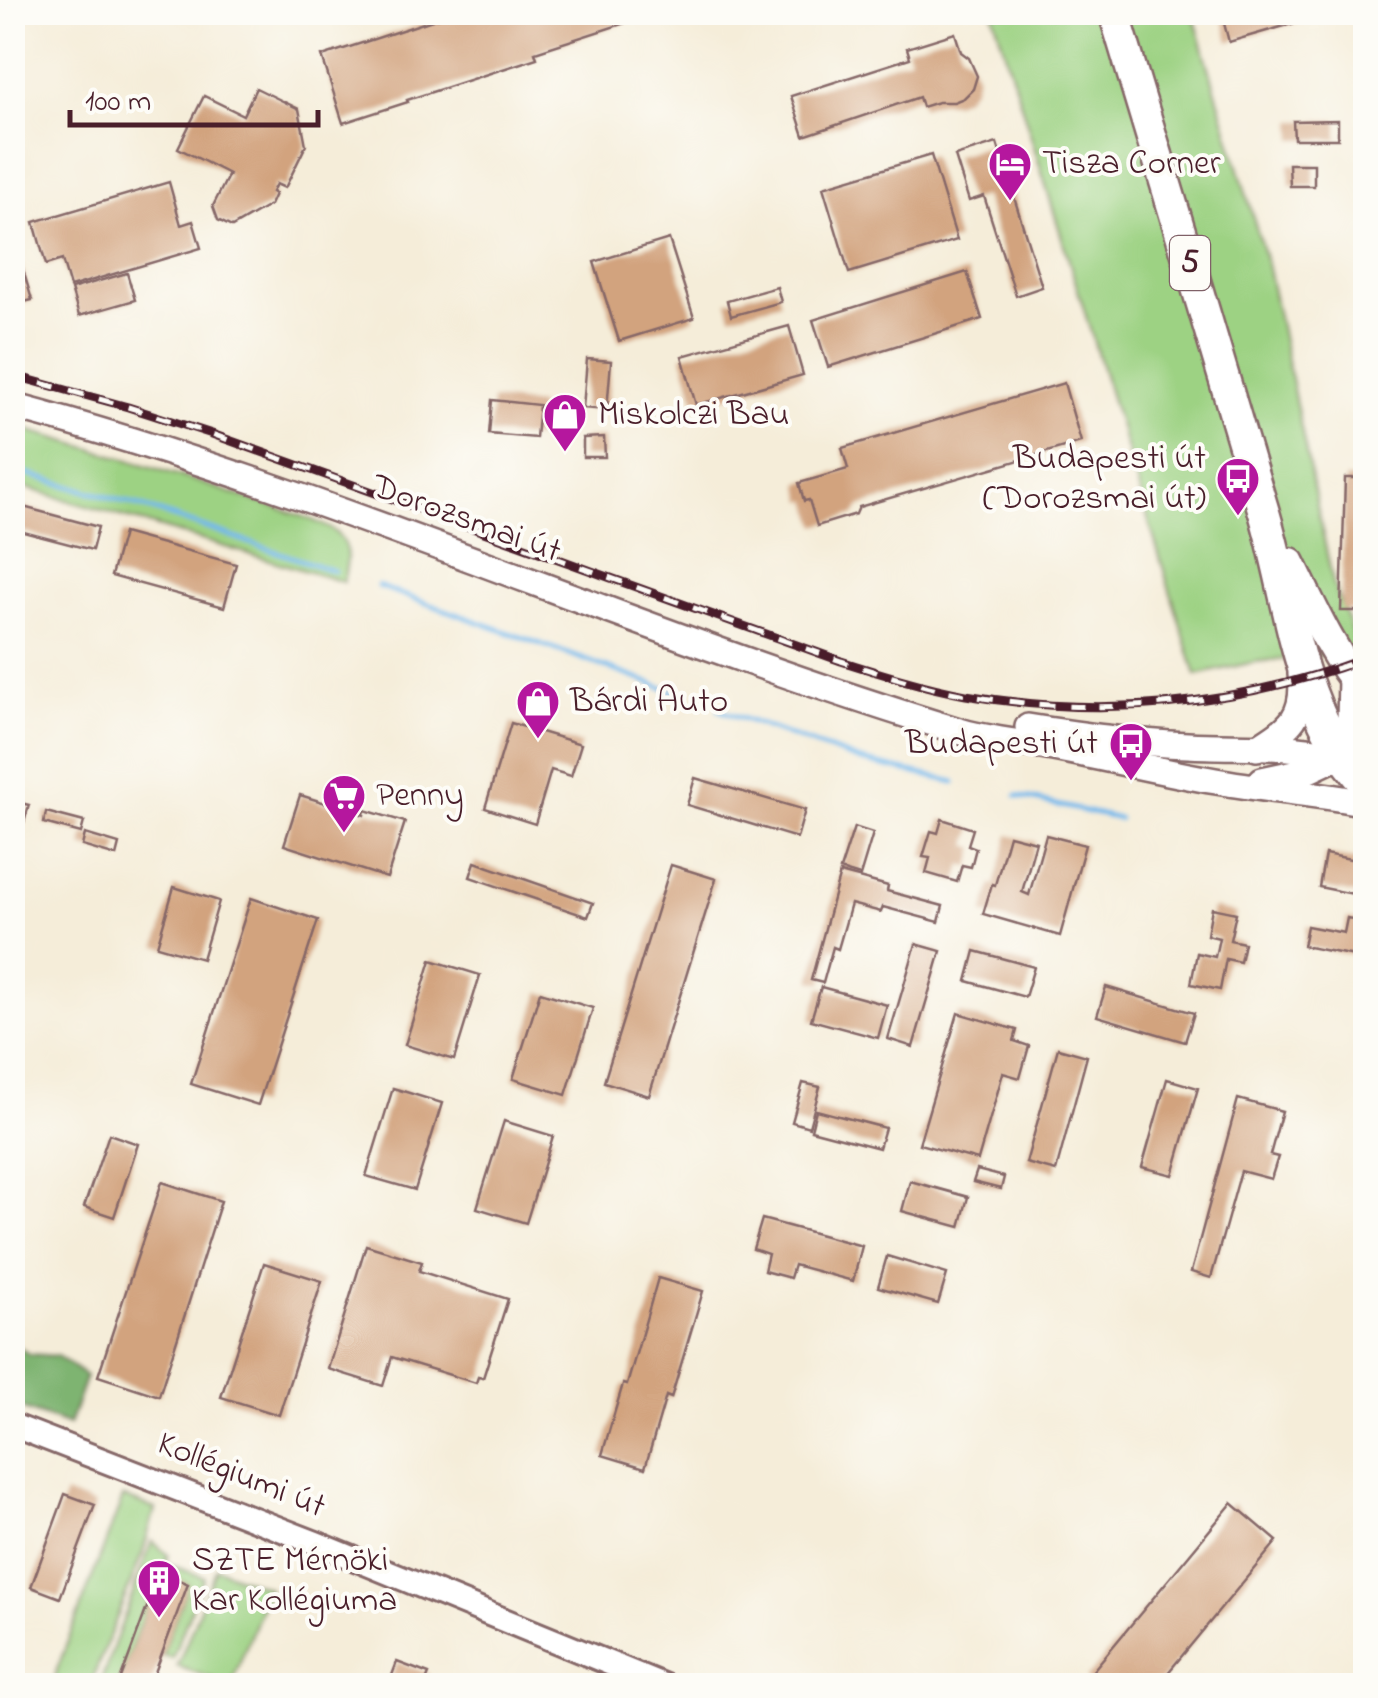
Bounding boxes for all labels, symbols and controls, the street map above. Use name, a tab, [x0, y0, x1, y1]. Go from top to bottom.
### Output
scale bar	[70, 65, 318, 127]
text: 100 m	[85, 81, 151, 125]
place label: Tisza Corner	[1042, 139, 1221, 190]
hotel icon: Tisza Corner	[987, 141, 1033, 202]
road number: 5	[1170, 236, 1210, 290]
place label: Miskolczi Bau	[598, 390, 789, 441]
shop icon: Miskolczi Bau	[542, 392, 588, 453]
place label: Budapesti út (Dorozsmai út)	[983, 434, 1206, 525]
bus stop icon: Budapesti út (Dorozsmai út)	[1215, 456, 1261, 517]
street label: Dorozsmai út	[363, 462, 568, 578]
place label: Bárdi Auto	[569, 677, 728, 728]
shop icon: Bárdi Auto	[515, 679, 561, 740]
place label: Budapesti út	[904, 719, 1098, 770]
bus stop icon: Budapesti út	[1108, 721, 1154, 782]
place label: Penny	[376, 771, 464, 822]
supermarket icon: Penny	[321, 773, 367, 834]
street label: Kollégiumi út	[149, 1419, 333, 1533]
place label: SZTE Mérnöki Kar Kollégiuma	[192, 1536, 397, 1627]
building icon: SZTE Mérnöki Kar Kollégiuma	[136, 1558, 182, 1619]

